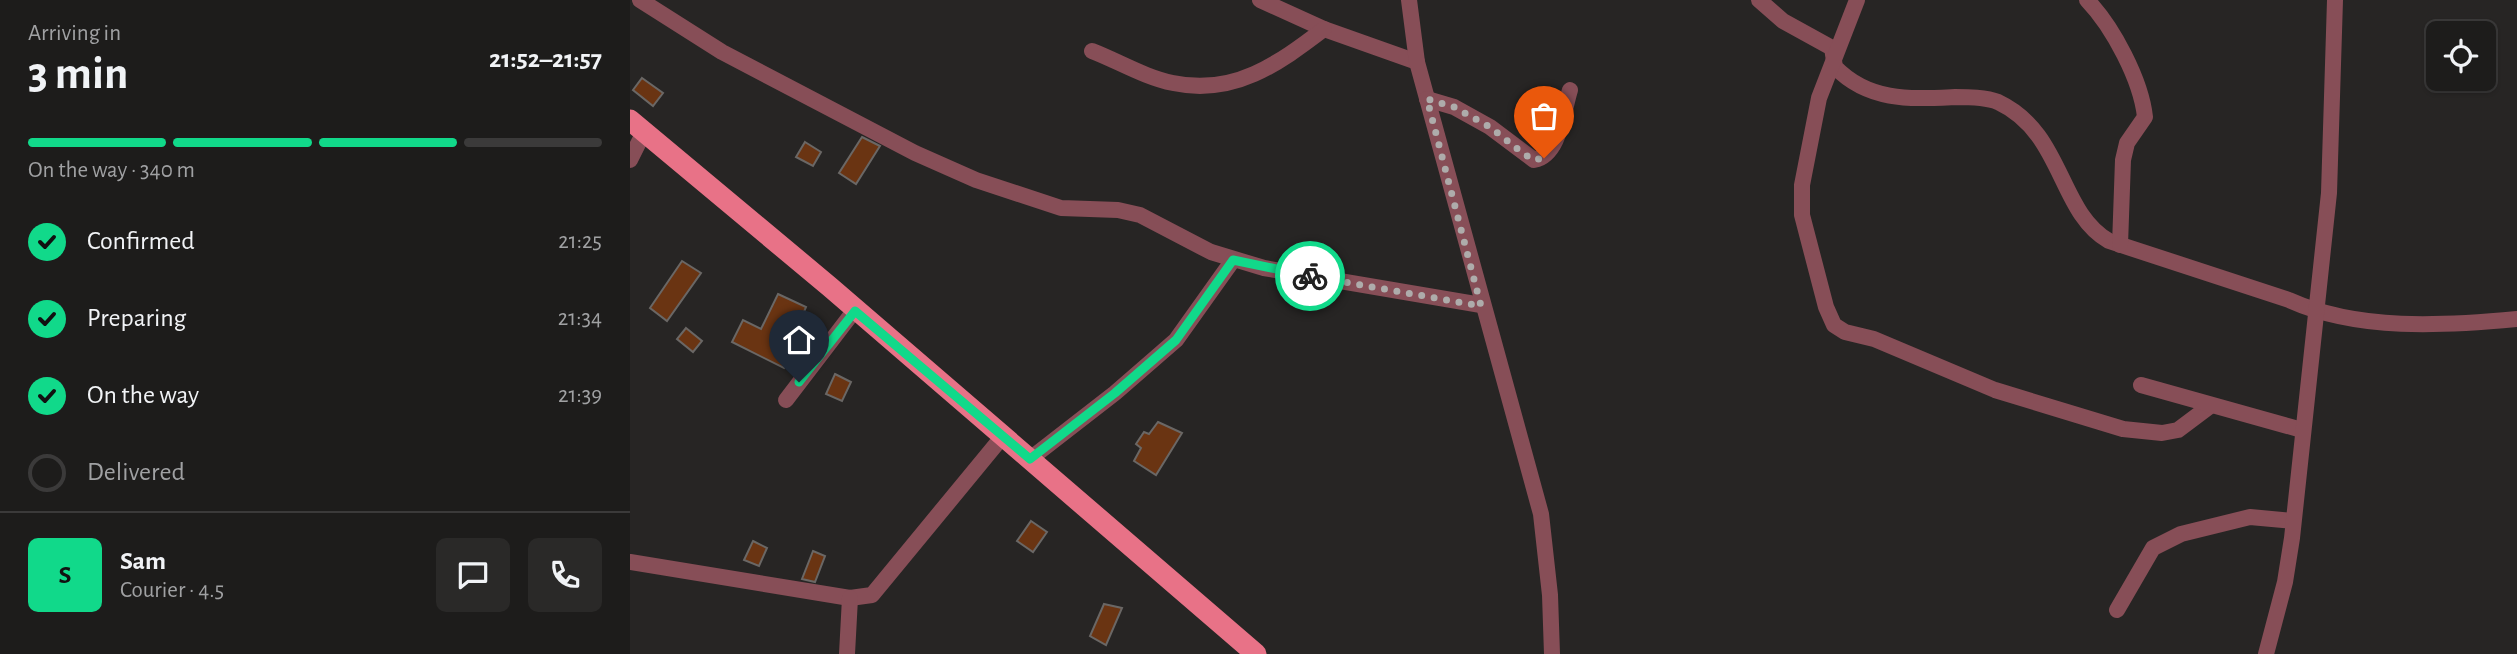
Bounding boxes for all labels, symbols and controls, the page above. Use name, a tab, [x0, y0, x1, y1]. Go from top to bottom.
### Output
map controls	[2426, 21, 2496, 91]
button: locate	[2426, 21, 2496, 91]
text: Arriving in	[28, 22, 121, 45]
text: 21:52–21:57	[489, 46, 602, 72]
text: 3 min	[28, 51, 128, 97]
pin	[1514, 86, 1574, 158]
icon: bag	[1525, 97, 1563, 135]
text: On the way · 340 m	[28, 159, 195, 182]
icon: check	[28, 223, 66, 261]
text: Confirmed	[87, 228, 195, 254]
text: 21:25	[558, 230, 602, 253]
courier	[1275, 241, 1345, 311]
icon: bike	[1291, 257, 1329, 295]
icon: check	[28, 300, 66, 338]
text: Preparing	[87, 305, 186, 331]
text: 21:34	[558, 307, 602, 330]
pin	[769, 310, 829, 382]
icon: home	[780, 321, 818, 359]
icon: check	[28, 377, 66, 415]
text: On the way	[87, 382, 199, 408]
text: 21:39	[558, 384, 602, 407]
text: Delivered	[87, 459, 185, 485]
button: chat	[436, 538, 510, 612]
button: phone	[528, 538, 602, 612]
text: Sam	[120, 548, 166, 574]
text: S	[59, 562, 71, 588]
text: Courier · 4.5	[120, 579, 224, 602]

